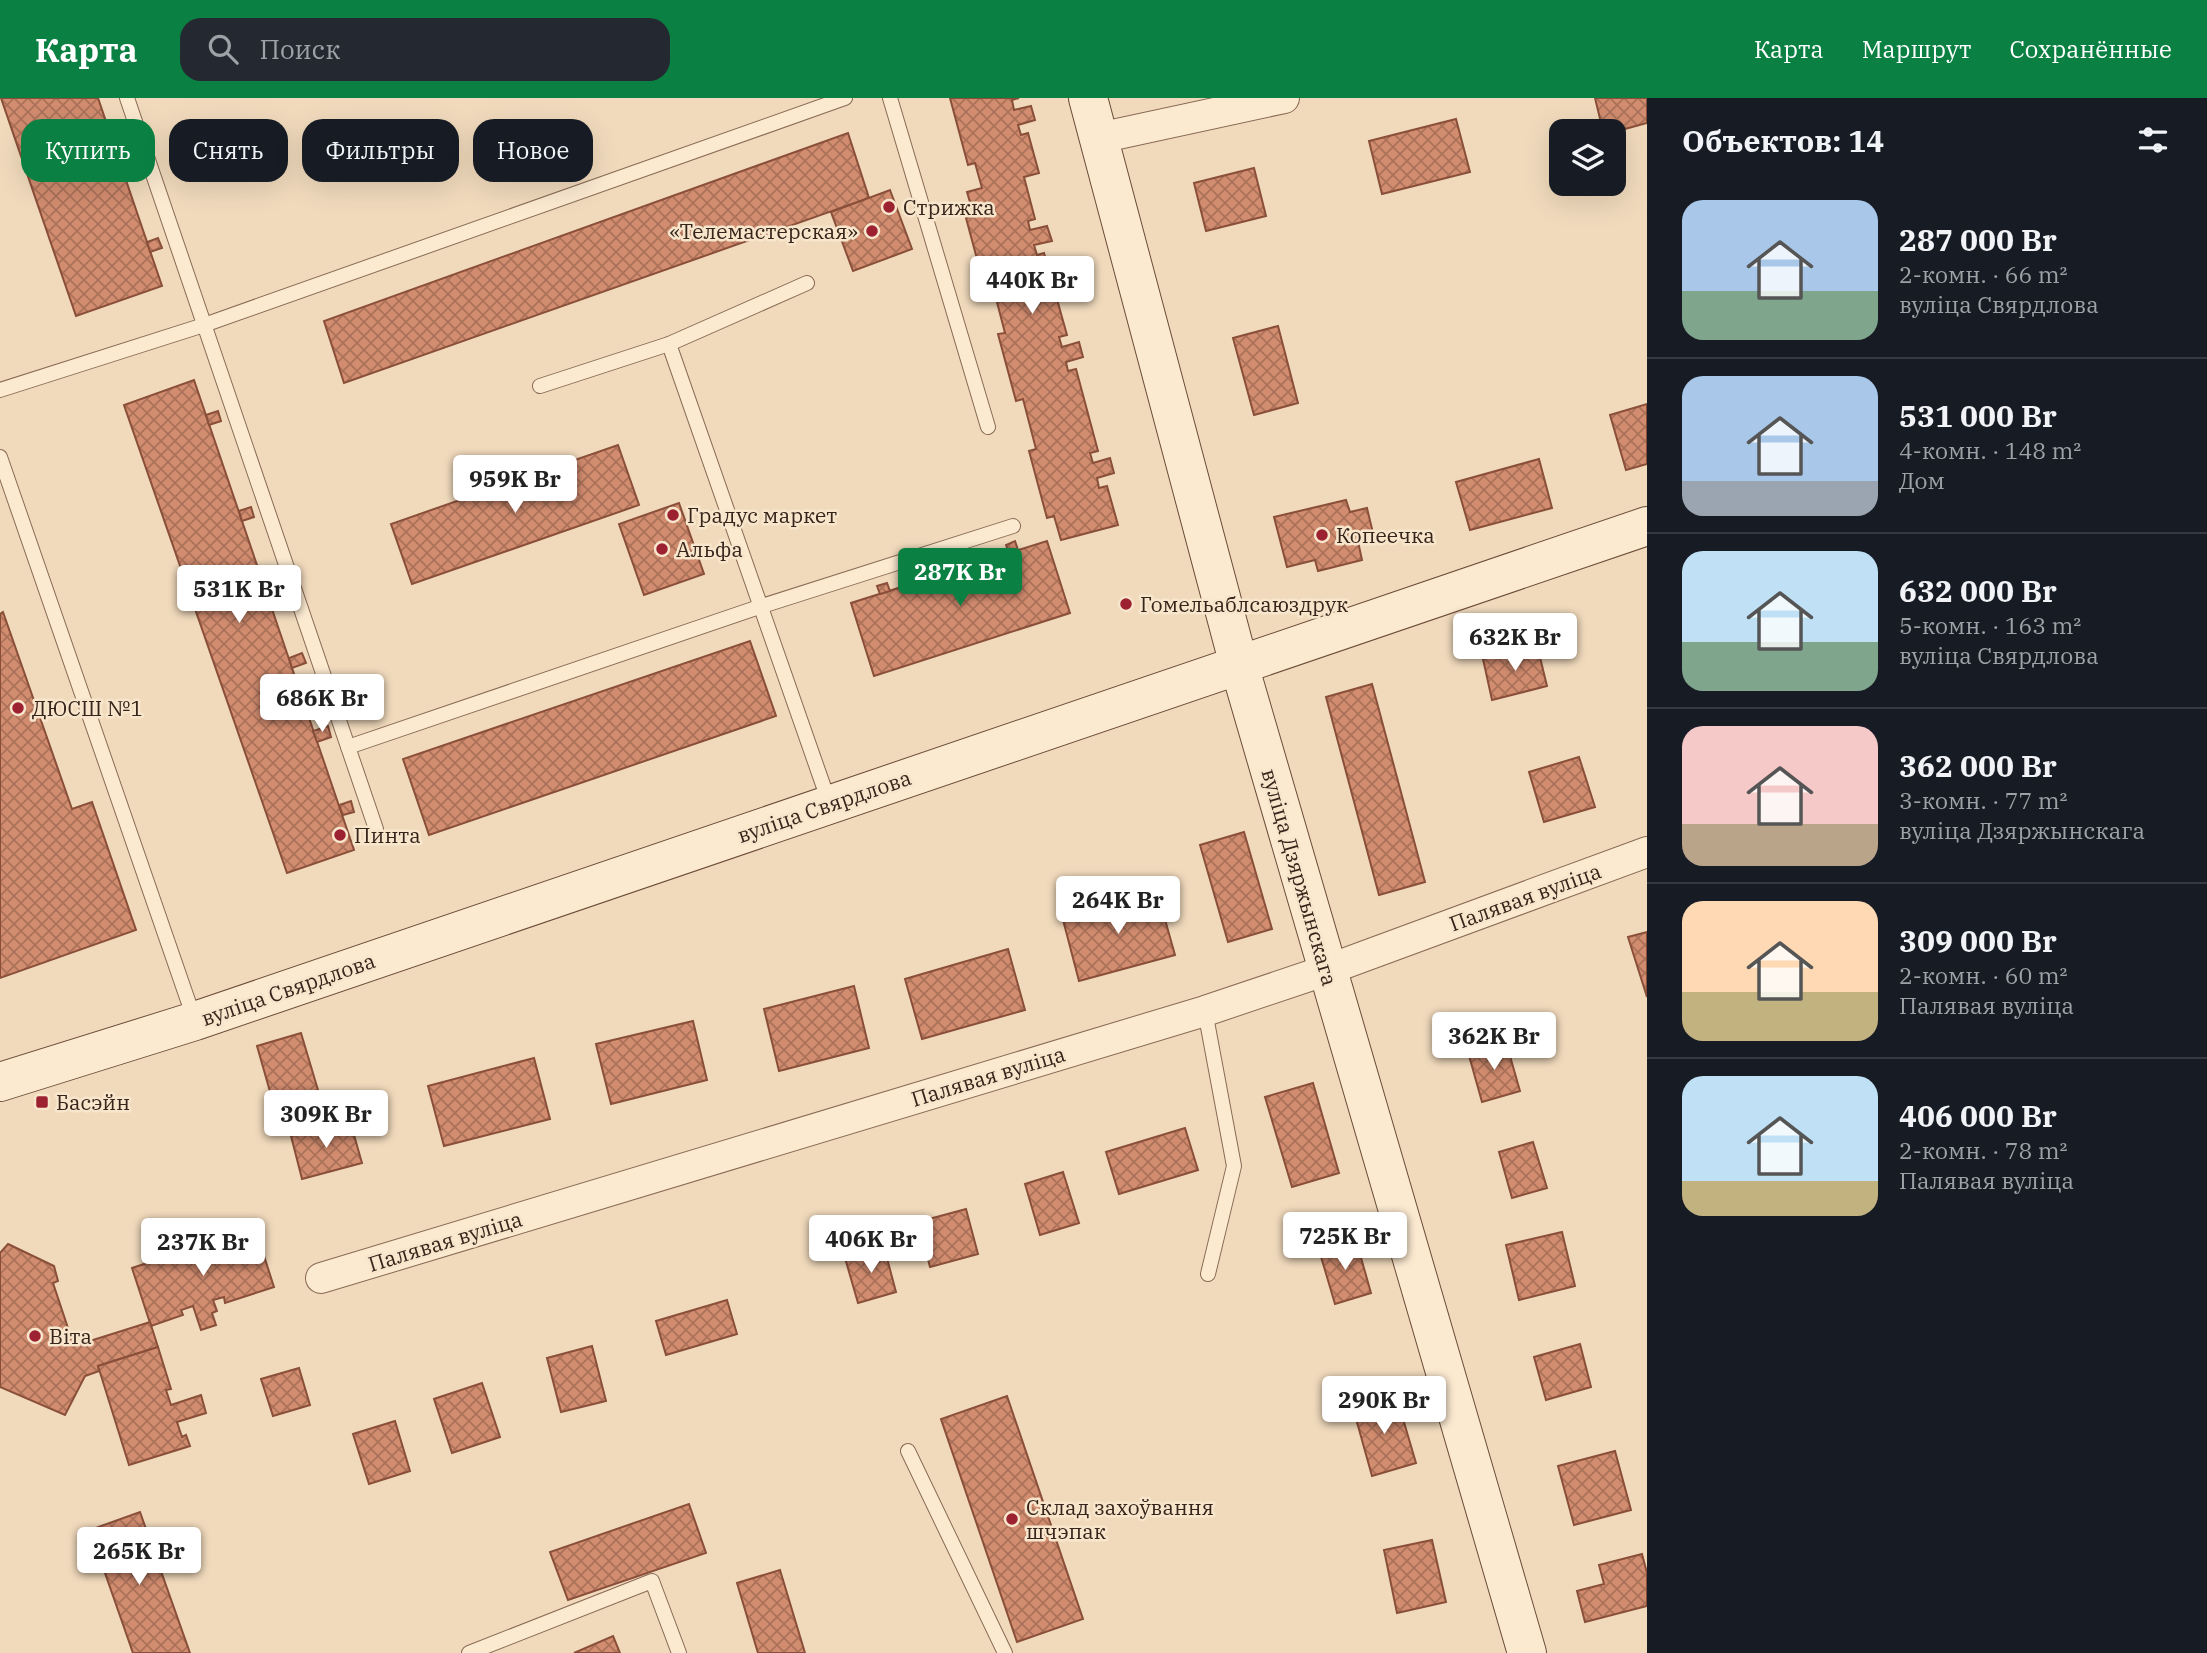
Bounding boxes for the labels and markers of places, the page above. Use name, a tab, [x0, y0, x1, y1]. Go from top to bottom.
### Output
place label: Стрижка	[903, 193, 995, 221]
marker: Стрижка	[881, 199, 897, 215]
place label: «Телемастерская»	[669, 217, 858, 245]
marker: «Телемастерская»	[864, 223, 880, 239]
pin: 440K Br	[967, 256, 1097, 316]
pin: 959K Br	[450, 456, 580, 515]
place label: Градус маркет	[687, 501, 837, 529]
marker: Градус маркет	[665, 507, 681, 523]
place label: Копеечка	[1336, 521, 1435, 549]
marker: Копеечка	[1314, 527, 1330, 543]
place label: Альфа	[676, 535, 743, 563]
marker: Альфа	[654, 541, 670, 557]
pin: 287K Br	[895, 548, 1025, 608]
pin: 531K Br	[174, 566, 304, 625]
place label: Гомельаблсаюздрук	[1140, 590, 1348, 618]
marker: Гомельаблсаюздрук	[1118, 596, 1134, 612]
pin: 632K Br	[1450, 614, 1580, 673]
pin: 686K Br	[257, 674, 387, 734]
place label: ДЮСШ №1	[32, 694, 143, 722]
marker: ДЮСШ №1	[10, 700, 26, 716]
place label: Пинта	[354, 821, 421, 849]
marker: Пинта	[332, 827, 348, 843]
pin: 264K Br	[1053, 876, 1183, 936]
pin: 362K Br	[1429, 1012, 1559, 1072]
place label: Басэйн	[56, 1088, 130, 1116]
pin: 309K Br	[261, 1090, 391, 1150]
marker: Басэйн	[34, 1094, 50, 1110]
pin: 725K Br	[1280, 1212, 1410, 1272]
pin: 406K Br	[806, 1216, 936, 1275]
pin: 237K Br	[138, 1218, 268, 1278]
place label: Віта	[49, 1322, 92, 1350]
marker: Віта	[27, 1328, 43, 1344]
pin: 290K Br	[1319, 1376, 1449, 1436]
place label: Склад захоўвання шчэпак	[1026, 1493, 1214, 1545]
marker: Склад захоўвання шчэпак	[1004, 1511, 1020, 1527]
pin: 265K Br	[74, 1528, 204, 1587]

